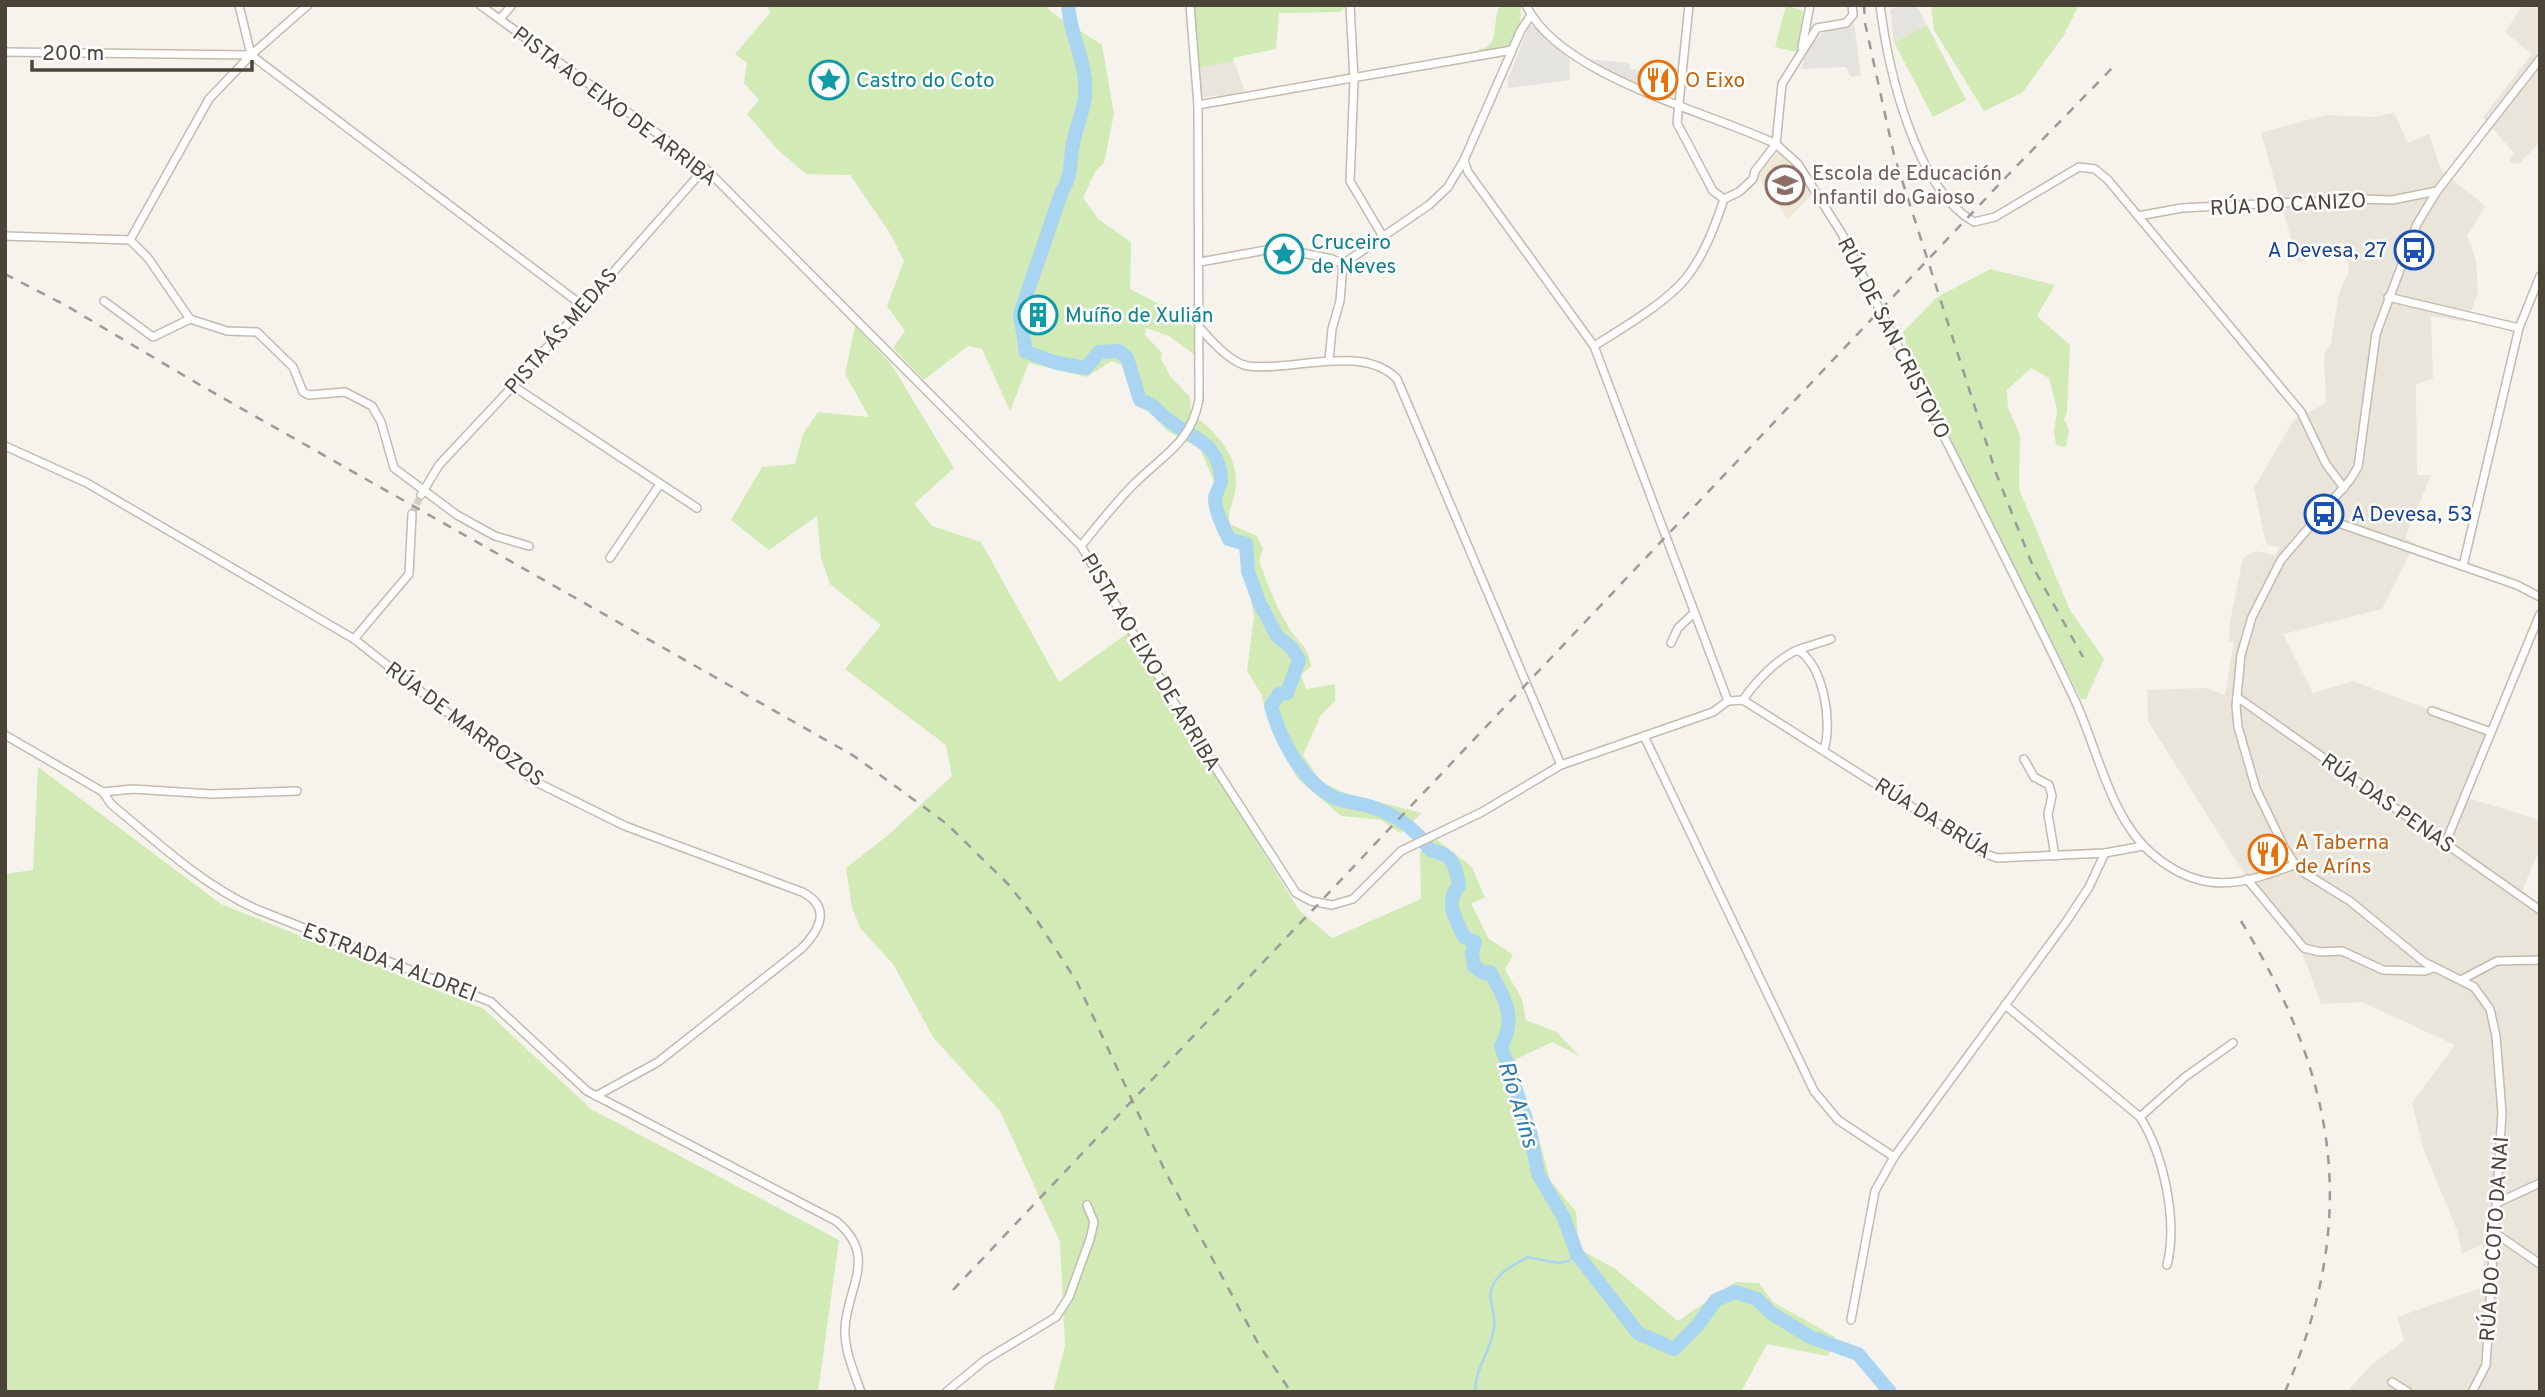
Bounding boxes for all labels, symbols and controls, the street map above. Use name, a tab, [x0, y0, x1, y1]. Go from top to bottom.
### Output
street label: PISTA AO EIXO DE ARRIBA	[506, 21, 722, 193]
scale bar	[32, 28, 252, 72]
text: 200 m	[42, 41, 104, 68]
place icon: Castro do Coto	[808, 59, 850, 101]
restaurant icon: O Eixo	[1637, 59, 1679, 101]
place label: Castro do Coto	[856, 68, 995, 95]
place label: O Eixo	[1685, 68, 1745, 95]
place label: Escola de Educación Infantil do Gaioso	[1812, 161, 2002, 212]
school or university icon: Escola de Educación Infantil do Gaioso	[1764, 164, 1806, 206]
street label: RÚA DO CANIZO	[2209, 187, 2367, 223]
bus stop icon: A Devesa, 27	[2393, 229, 2435, 271]
place label: Cruceiro de Neves	[1311, 230, 1396, 281]
place icon: Cruceiro de Neves	[1263, 233, 1305, 275]
street label: RÚA DE SAN CRISTOVO	[1830, 233, 1956, 444]
place label: A Devesa, 27	[2267, 238, 2387, 265]
street label: PISTA ÁS MEDAS	[499, 262, 625, 401]
building icon: Muíño de Xulián	[1017, 294, 1059, 336]
place label: Muíño de Xulián	[1065, 303, 1214, 330]
bus stop icon: A Devesa, 53	[2303, 493, 2345, 535]
place label: A Devesa, 53	[2351, 502, 2473, 529]
street label: PISTA AO EIXO DE ARRIBA	[1074, 549, 1226, 777]
street label: RÚA DE MARROZOS	[379, 656, 550, 794]
street label: RÚA DAS PENAS	[2315, 747, 2460, 860]
street label: RÚA DA BRÚA	[1869, 772, 1996, 866]
place label: A Taberna de Aríns	[2295, 830, 2389, 881]
restaurant icon: A Taberna de Aríns	[2247, 833, 2289, 875]
street label: ESTRADA A ALDREI	[298, 918, 480, 1009]
water label: Río Aríns	[1490, 1058, 1544, 1152]
street label: RÚA DO COTO DA NAI	[2474, 1136, 2516, 1343]

